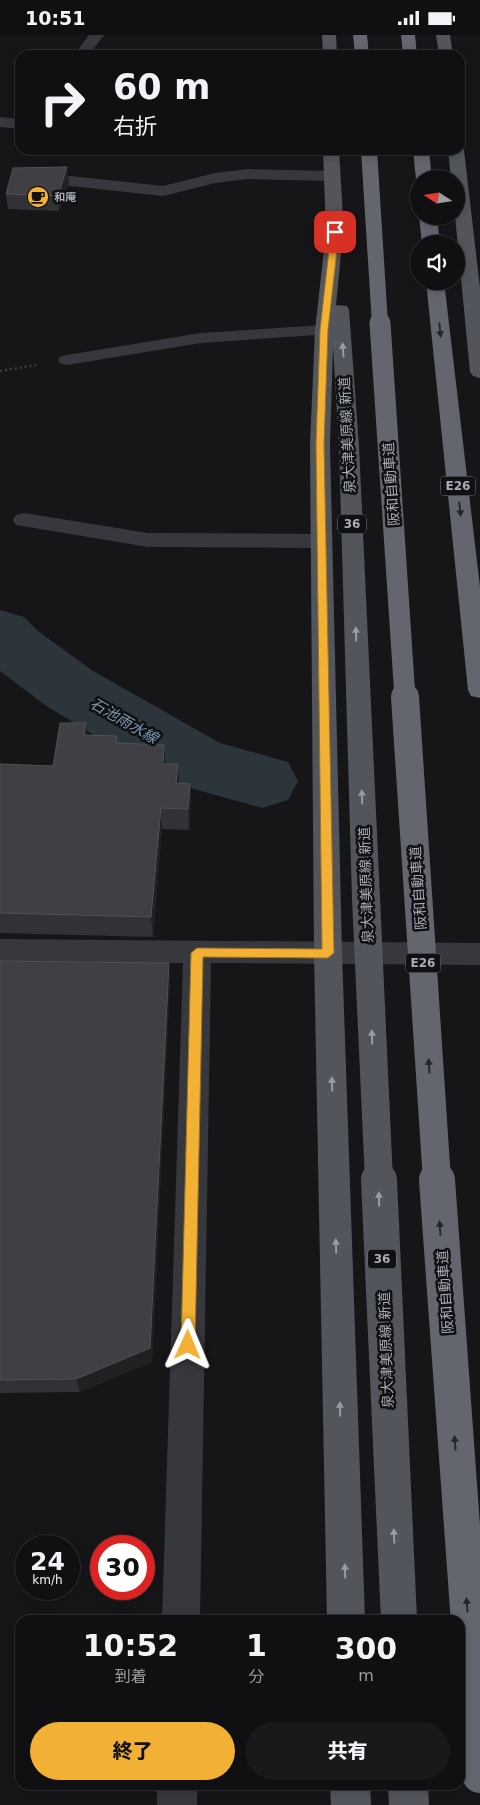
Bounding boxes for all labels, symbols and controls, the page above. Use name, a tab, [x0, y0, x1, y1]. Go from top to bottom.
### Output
text: 10:51	[25, 7, 85, 29]
text: 60 m	[113, 67, 210, 107]
icon: right	[30, 70, 95, 135]
text: 右折	[113, 114, 157, 139]
north arrow	[410, 170, 465, 225]
map controls	[410, 170, 465, 290]
cafe icon: 和庵	[26, 185, 50, 209]
place label: 和庵	[54, 191, 77, 204]
pin	[314, 211, 356, 253]
icon: arrive	[321, 218, 349, 246]
button: sound	[410, 235, 465, 290]
one-way arrow	[436, 322, 444, 338]
one-way arrow	[338, 341, 346, 357]
street label: 泉大津美原線 新道	[336, 376, 358, 494]
street label: 阪和自動車道	[380, 442, 402, 526]
road number: E26	[440, 477, 476, 496]
one-way arrow	[456, 501, 464, 517]
road number: 36	[338, 514, 366, 533]
one-way arrow	[352, 626, 360, 642]
water label: 石池雨水線	[87, 694, 163, 749]
one-way arrow	[358, 788, 366, 804]
street label: 泉大津美原線 新道	[356, 827, 376, 943]
street label: 阪和自動車道	[407, 846, 429, 930]
road number: E26	[406, 953, 440, 973]
one-way arrow	[368, 1029, 376, 1045]
one-way arrow	[425, 1058, 433, 1074]
one-way arrow	[328, 1076, 336, 1092]
one-way arrow	[375, 1191, 383, 1207]
one-way arrow	[436, 1220, 444, 1236]
one-way arrow	[332, 1238, 340, 1254]
road number: 36	[368, 1249, 396, 1269]
street label: 阪和自動車道	[434, 1250, 456, 1334]
street label: 泉大津美原線 新道	[376, 1292, 396, 1408]
position arrow	[161, 1318, 213, 1370]
one-way arrow	[336, 1401, 344, 1417]
one-way arrow	[451, 1434, 459, 1450]
one-way arrow	[390, 1528, 398, 1544]
speed limit sign: 30	[90, 1535, 155, 1600]
text: 24	[30, 1547, 65, 1576]
one-way arrow	[341, 1563, 349, 1579]
text: km/h	[32, 1573, 63, 1587]
one-way arrow	[463, 1596, 471, 1612]
text: 10:52	[83, 1628, 178, 1663]
text: 1	[246, 1628, 267, 1663]
text: 300	[335, 1631, 397, 1666]
text: m	[358, 1666, 374, 1685]
text: 到着	[114, 1667, 147, 1686]
text: 分	[248, 1667, 264, 1686]
button: 終了	[30, 1722, 235, 1780]
button: 共有	[245, 1722, 450, 1780]

